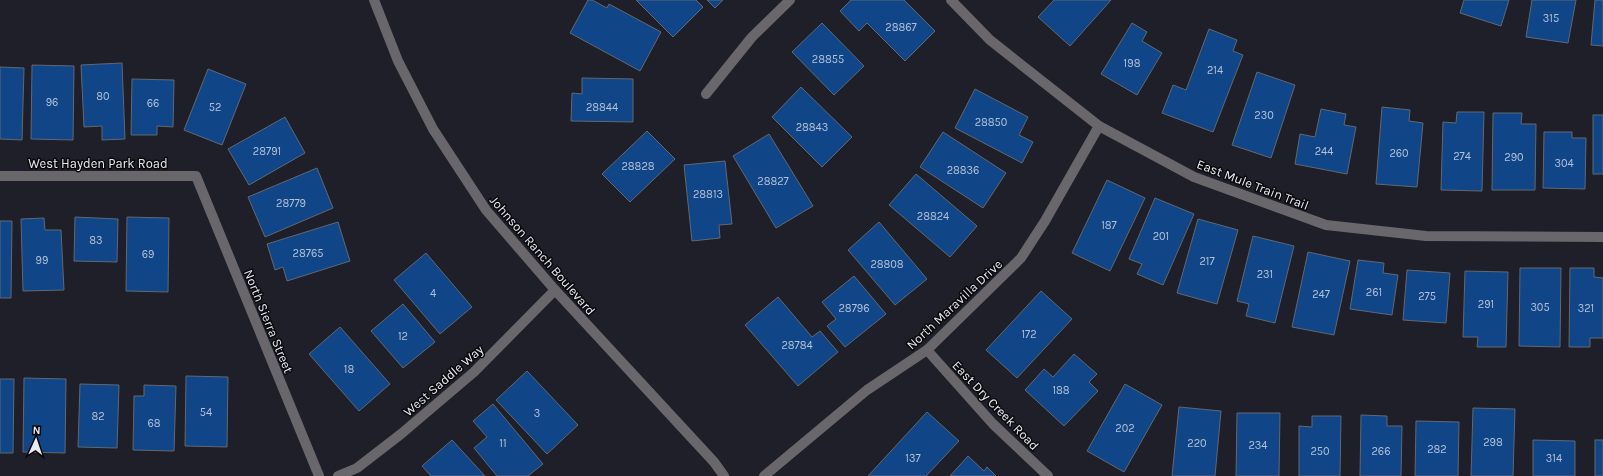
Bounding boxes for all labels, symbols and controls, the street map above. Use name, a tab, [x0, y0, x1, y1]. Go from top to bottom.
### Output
house number: 315	[1543, 12, 1559, 25]
house number: 28867	[885, 21, 917, 34]
house number: 28855	[812, 53, 844, 66]
house number: 198	[1124, 57, 1141, 70]
house number: 214	[1207, 64, 1223, 77]
house number: 80	[96, 90, 110, 103]
house number: 96	[46, 96, 58, 109]
house number: 66	[147, 97, 159, 110]
house number: 52	[209, 101, 221, 114]
house number: 28844	[586, 101, 618, 114]
house number: 230	[1254, 109, 1274, 122]
house number: 28850	[975, 116, 1007, 129]
house number: 28843	[796, 121, 828, 134]
house number: 28791	[253, 145, 281, 158]
house number: 244	[1315, 145, 1333, 158]
house number: 260	[1389, 147, 1409, 160]
house number: 274	[1453, 150, 1471, 163]
house number: 290	[1504, 151, 1524, 164]
street label: West Hayden Park Road	[28, 156, 168, 171]
street label: East Mule Train Trail	[1195, 156, 1311, 213]
house number: 304	[1554, 157, 1574, 170]
house number: 28828	[621, 160, 655, 173]
house number: 28836	[947, 164, 979, 177]
house number: 28827	[757, 175, 789, 188]
house number: 28813	[693, 188, 723, 201]
street label: Johnson Ranch Boulevard	[487, 193, 598, 318]
house number: 28779	[276, 197, 306, 210]
house number: 28824	[917, 210, 949, 223]
house number: 187	[1101, 219, 1117, 232]
house number: 201	[1153, 230, 1169, 243]
house number: 83	[89, 234, 103, 247]
house number: 28765	[293, 247, 323, 260]
house number: 69	[142, 248, 154, 261]
house number: 99	[36, 254, 48, 267]
house number: 217	[1199, 255, 1215, 268]
street label: North Maravilla Drive	[904, 256, 1005, 352]
house number: 28808	[870, 258, 904, 271]
street label: North Sierra Street	[241, 267, 296, 375]
house number: 231	[1257, 268, 1273, 281]
house number: 261	[1366, 286, 1382, 299]
house number: 4	[430, 287, 436, 300]
house number: 247	[1312, 288, 1330, 301]
house number: 275	[1418, 290, 1436, 303]
house number: 291	[1478, 298, 1494, 311]
house number: 305	[1530, 301, 1550, 314]
house number: 28796	[839, 302, 869, 315]
house number: 321	[1578, 302, 1594, 315]
house number: 172	[1021, 328, 1037, 341]
house number: 12	[398, 330, 408, 343]
house number: 28784	[781, 339, 813, 352]
street label: West Saddle Way	[400, 342, 486, 419]
street label: East Dry Creek Road	[949, 358, 1042, 453]
house number: 18	[344, 363, 354, 376]
house number: 188	[1052, 384, 1070, 397]
house number: 54	[200, 406, 212, 419]
house number: 3	[534, 407, 540, 420]
house number: 82	[91, 410, 105, 423]
house number: 68	[147, 417, 161, 430]
north arrow	[16, 420, 56, 460]
house number: 202	[1115, 422, 1135, 435]
text: N	[32, 424, 41, 437]
house number: 298	[1483, 436, 1503, 449]
house number: 11	[499, 437, 507, 450]
house number: 220	[1187, 437, 1207, 450]
house number: 234	[1248, 439, 1268, 452]
house number: 282	[1427, 443, 1447, 456]
house number: 250	[1310, 445, 1330, 458]
house number: 266	[1372, 445, 1390, 458]
house number: 137	[905, 452, 921, 465]
house number: 314	[1546, 452, 1562, 465]

